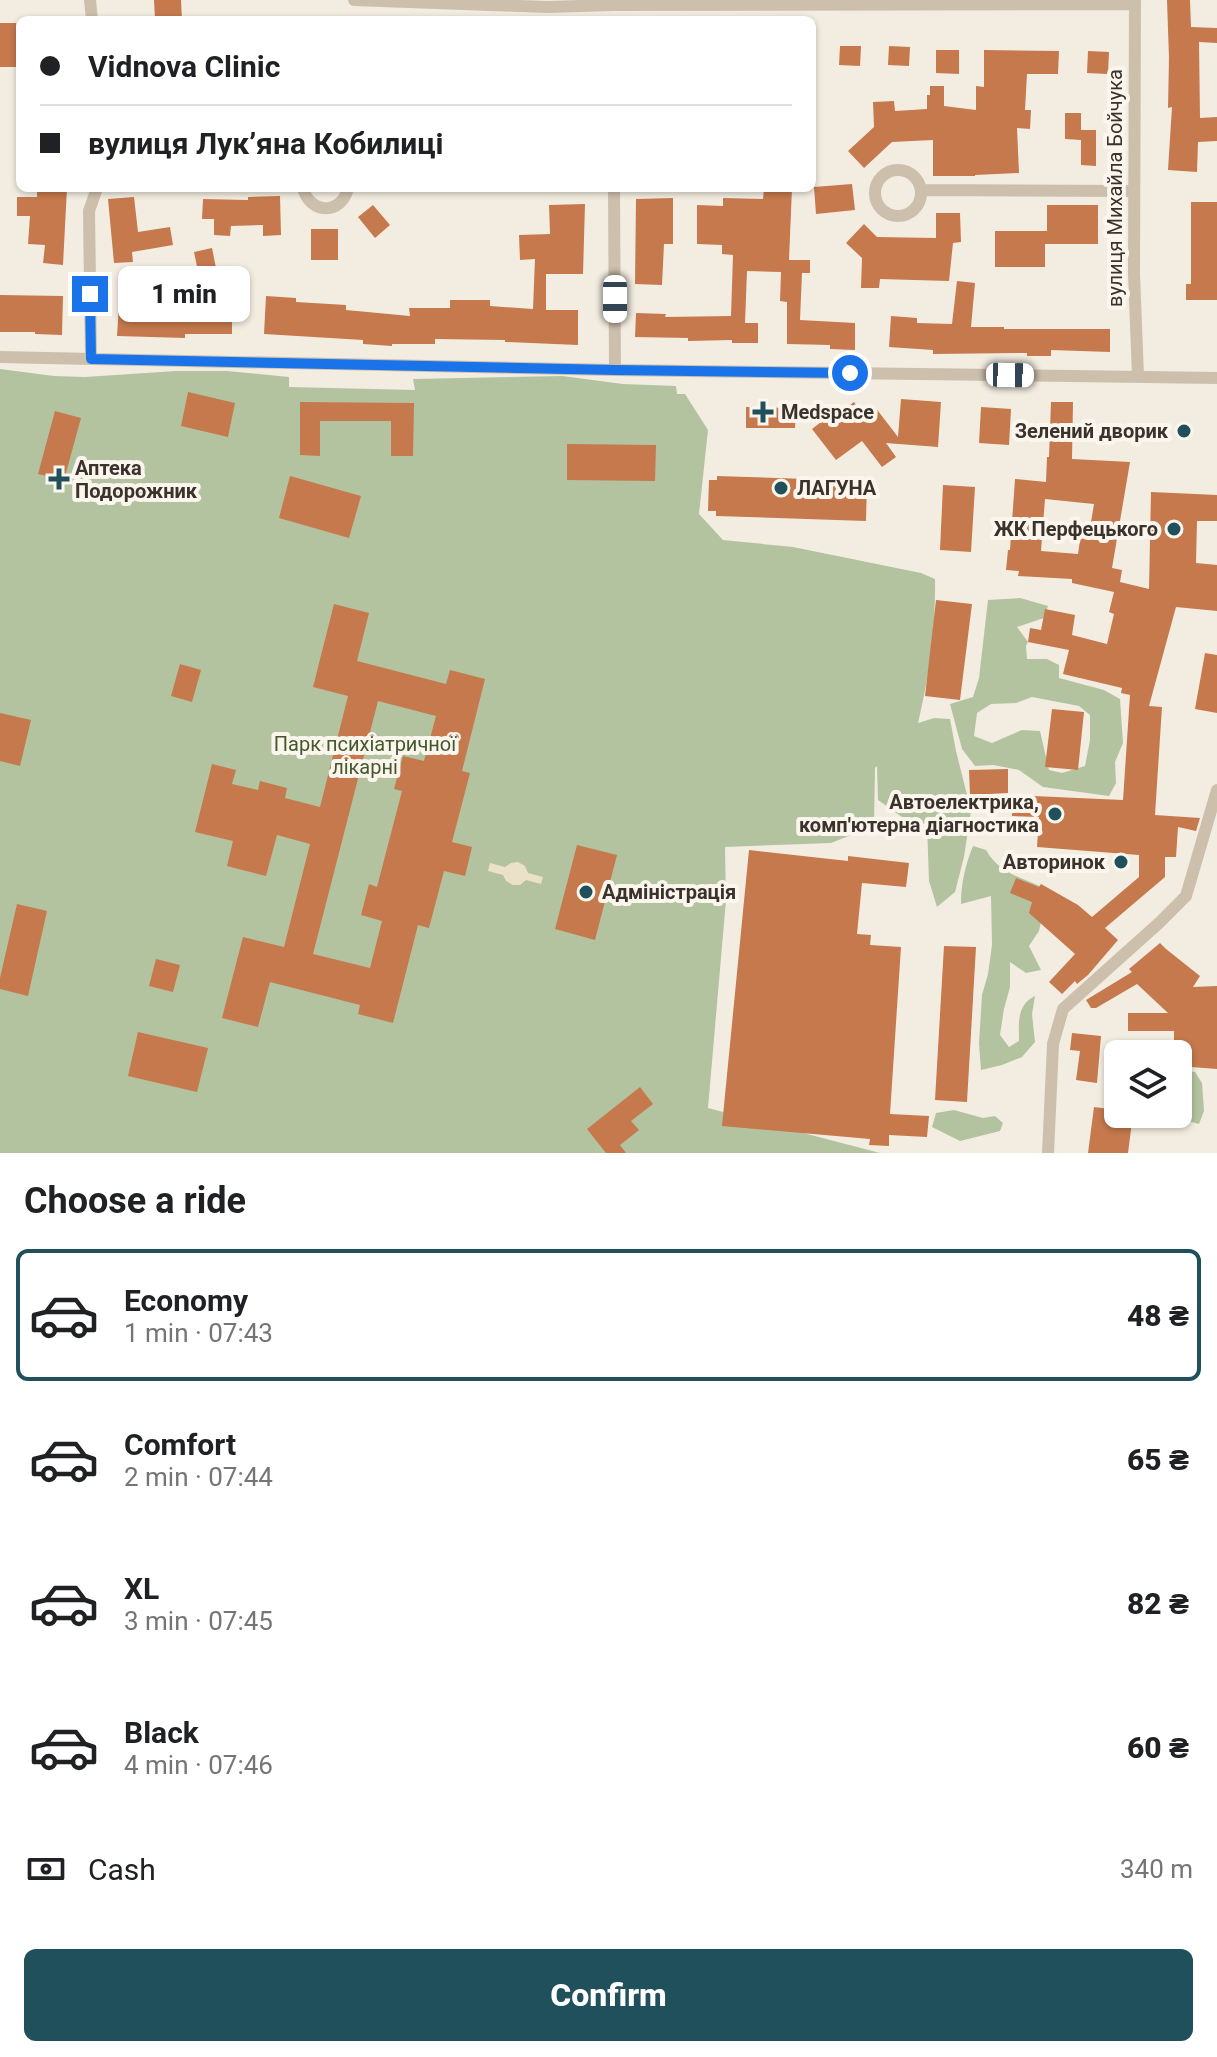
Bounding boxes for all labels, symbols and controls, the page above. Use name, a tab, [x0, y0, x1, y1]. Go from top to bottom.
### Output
text: Vidnova Clinic	[88, 49, 280, 84]
street label: вулиця Михайла Бойчука	[1103, 69, 1127, 307]
text: вулиця Лукʼяна Кобилиці	[88, 126, 443, 161]
callout: 1 min	[118, 266, 250, 322]
car	[603, 275, 627, 323]
route end	[72, 276, 108, 312]
text: 1 min	[151, 279, 217, 309]
route start	[832, 355, 868, 391]
car	[986, 363, 1034, 387]
place label: Medspace	[781, 400, 874, 424]
marker: Medspace	[752, 401, 774, 423]
place label: Зелений дворик	[1015, 419, 1169, 443]
marker: Зелений дворик	[1175, 422, 1193, 440]
place label: Аптека Подорожник	[75, 456, 198, 503]
marker: Аптека Подорожник	[50, 470, 68, 488]
place label: ЛАГУНА	[797, 476, 877, 500]
marker: ЛАГУНА	[772, 479, 790, 497]
place label: ЖК Перфецького	[994, 517, 1158, 541]
marker: ЖК Перфецького	[1165, 520, 1183, 538]
park label: Парк психіатричної лікарні	[274, 732, 457, 779]
place label: Автоелектрика, комп'ютерна діагностика	[799, 790, 1039, 837]
marker: Автоелектрика, комп'ютерна діагностика	[1046, 805, 1064, 823]
place label: Авторинок	[1003, 850, 1106, 874]
marker: Авторинок	[1112, 853, 1130, 871]
place label: Адміністрація	[602, 880, 736, 904]
marker: Адміністрація	[577, 883, 595, 901]
map controls	[1104, 1040, 1192, 1128]
button: layers	[1104, 1040, 1192, 1128]
text: Choose a ride	[24, 1180, 246, 1222]
icon: car	[28, 1279, 100, 1351]
text: Economy	[124, 1283, 248, 1318]
text: 48 ₴	[1127, 1298, 1189, 1333]
text: 1 min · 07:43	[124, 1318, 273, 1348]
icon: car	[28, 1423, 100, 1495]
text: Comfort	[124, 1427, 236, 1462]
text: 65 ₴	[1127, 1442, 1189, 1477]
text: 2 min · 07:44	[124, 1462, 273, 1492]
icon: car	[28, 1567, 100, 1639]
text: XL	[124, 1571, 159, 1606]
text: 82 ₴	[1127, 1586, 1189, 1621]
text: 3 min · 07:45	[124, 1606, 273, 1636]
icon: car	[28, 1711, 100, 1783]
text: Black	[124, 1715, 199, 1750]
text: 60 ₴	[1127, 1730, 1189, 1765]
text: 4 min · 07:46	[124, 1750, 273, 1780]
icon: cash	[24, 1847, 68, 1891]
text: Cash	[88, 1852, 156, 1887]
text: 340 m	[1120, 1854, 1193, 1884]
button: Confirm	[24, 1949, 1193, 2041]

